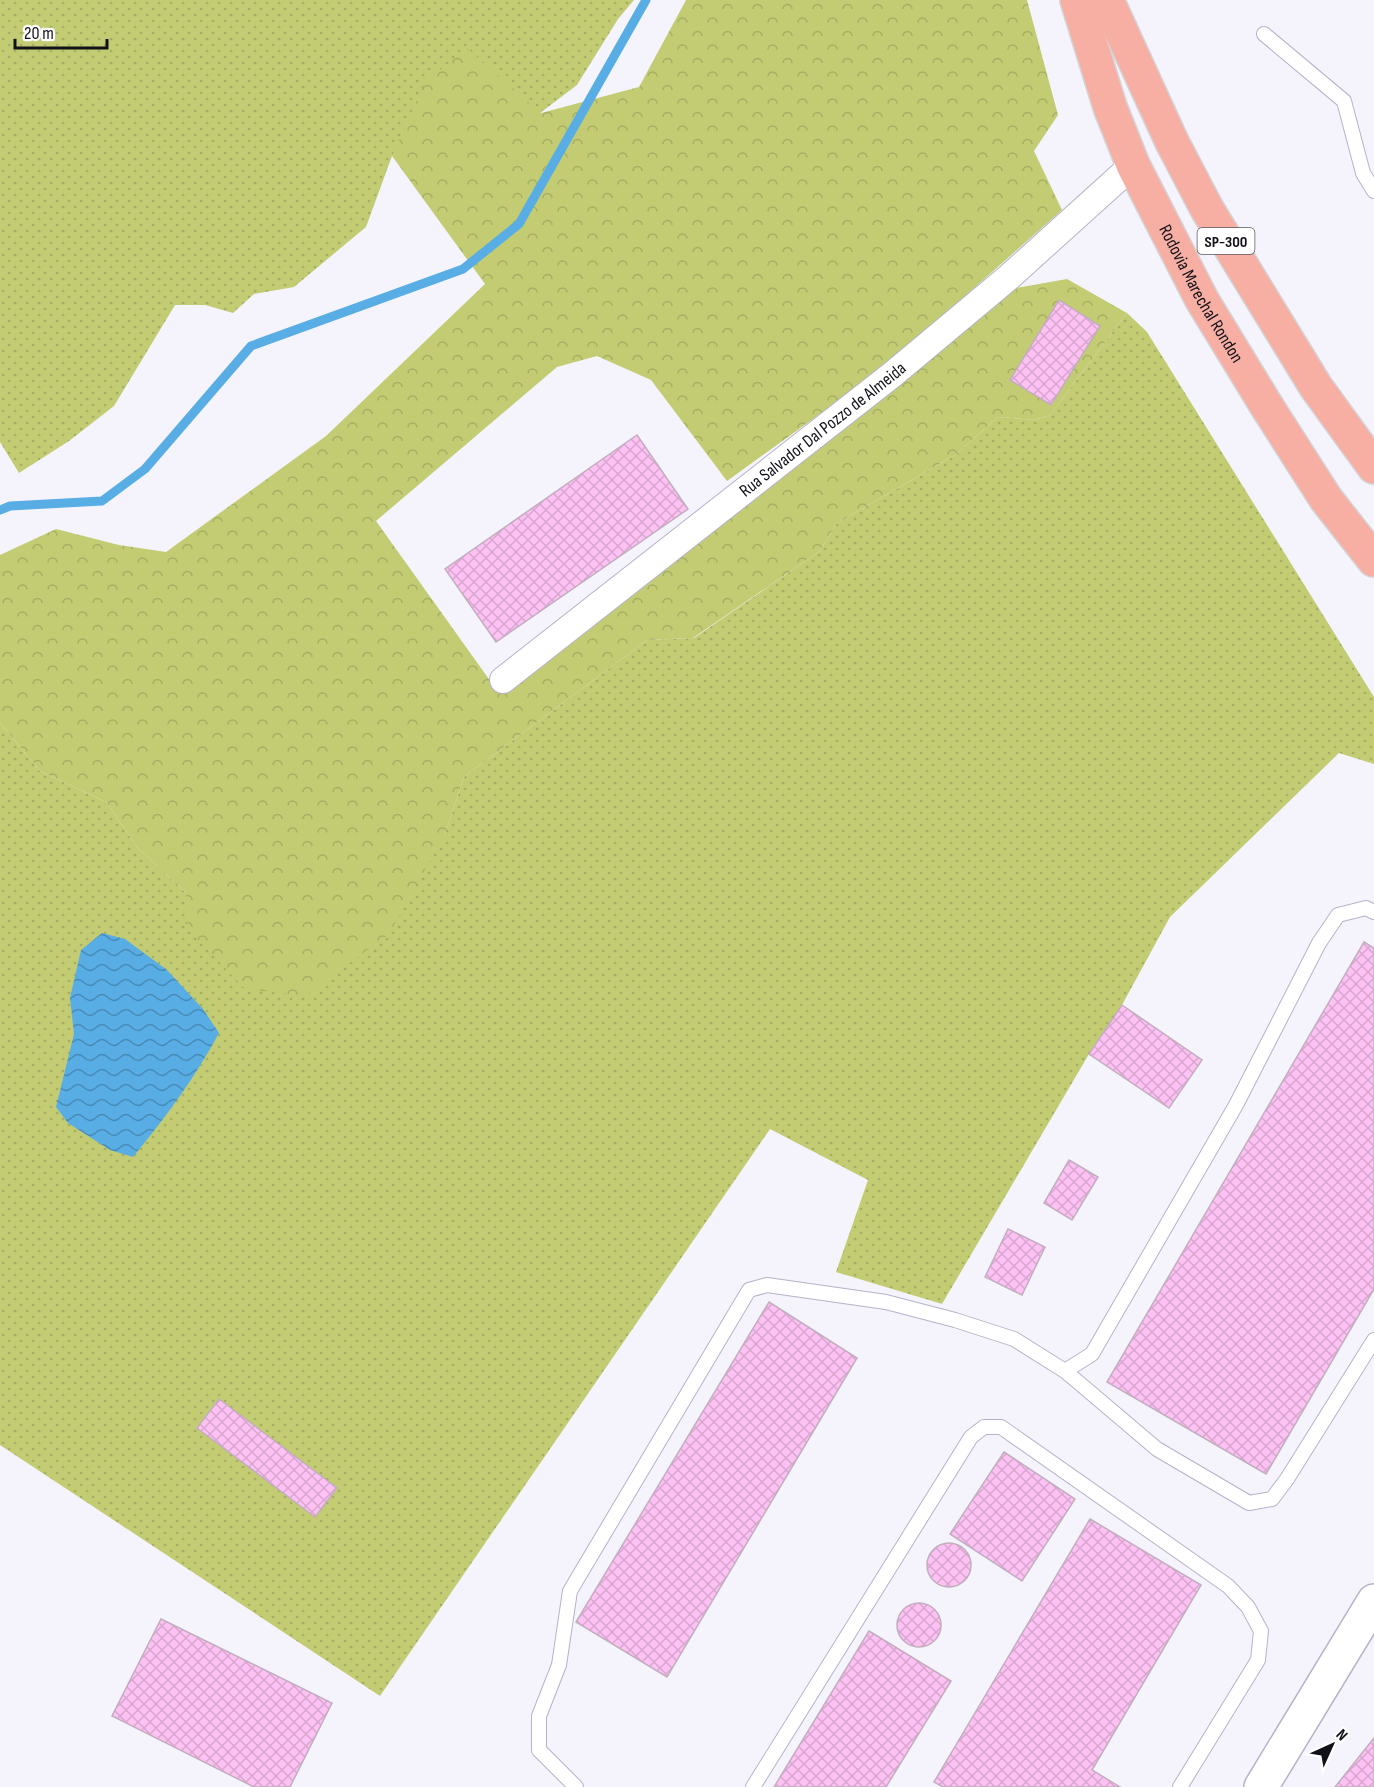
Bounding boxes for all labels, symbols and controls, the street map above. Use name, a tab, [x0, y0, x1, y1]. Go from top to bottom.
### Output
scale bar	[15, 12, 106, 50]
text: 20 m	[24, 23, 54, 44]
street label: Rodovia Marechal Rondon	[1154, 221, 1248, 367]
road number: SP-300	[1198, 228, 1254, 254]
street label: Rua Salvador Dal Pozzo de Almeida	[735, 358, 910, 502]
north arrow	[1302, 1715, 1362, 1775]
text: N	[1332, 1726, 1351, 1745]

